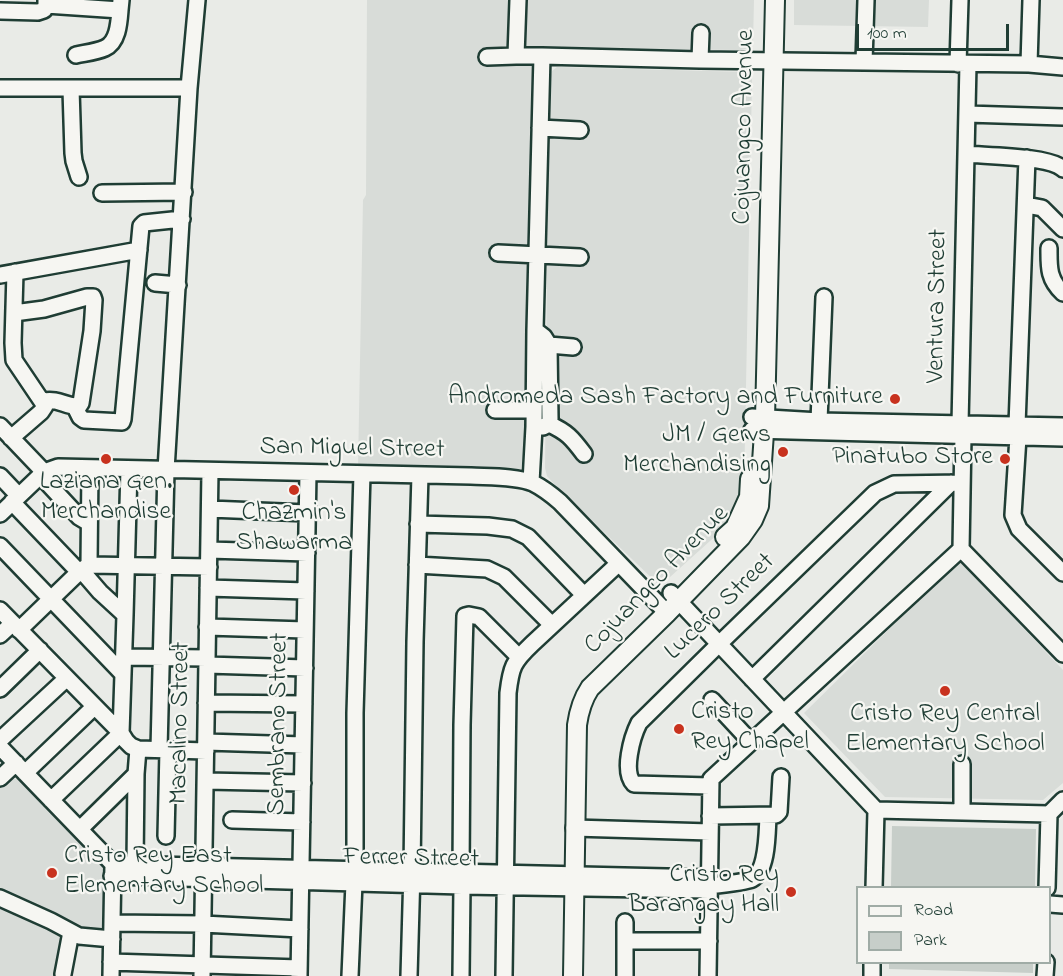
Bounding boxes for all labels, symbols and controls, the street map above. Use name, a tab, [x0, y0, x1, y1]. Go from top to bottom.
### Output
scale bar	[859, 12, 1012, 50]
text: 100 m	[867, 21, 907, 47]
street label: Cojuangco Avenue	[729, 29, 763, 225]
street label: Ventura Street	[922, 229, 956, 383]
place label: Andromeda Sash Factory and Furniture	[448, 383, 883, 415]
marker: Andromeda Sash Factory and Furniture	[888, 392, 902, 406]
place label: JM / Gervs Merchandising	[623, 421, 771, 482]
street label: San Miguel Street	[259, 433, 445, 467]
place label: Pinatubo Store	[832, 443, 993, 475]
marker: JM / Gervs Merchandising	[776, 445, 790, 459]
marker: Laziana Gen. Merchandise	[99, 452, 113, 466]
marker: Pinatubo Store	[998, 452, 1012, 466]
place label: Laziana Gen. Merchandise	[40, 468, 172, 530]
marker: Chazmin's Shawarma	[287, 483, 301, 497]
place label: Chazmin's Shawarma	[236, 499, 352, 560]
street label: Cojuangco Avenue	[579, 500, 737, 662]
street label: Lucero Street	[659, 548, 783, 668]
street label: Sembrano Street	[263, 632, 297, 816]
street label: Macalino Street	[165, 641, 199, 805]
marker: Cristo Rey Central Elementary School	[938, 684, 952, 698]
place label: Cristo Rey Chapel	[691, 698, 809, 760]
place label: Cristo Rey Central Elementary School	[845, 700, 1045, 762]
marker: Cristo Rey Chapel	[672, 722, 686, 736]
place label: Cristo Rey East Elementary School	[64, 842, 263, 904]
street label: Ferrer Street	[343, 843, 479, 877]
place label: Cristo Rey Barangay Hall	[628, 861, 779, 922]
marker: Cristo Rey East Elementary School	[45, 866, 59, 880]
marker: Cristo Rey Barangay Hall	[784, 885, 798, 899]
legend	[856, 886, 1051, 964]
text: Road	[914, 898, 953, 924]
text: Park	[914, 928, 947, 954]

